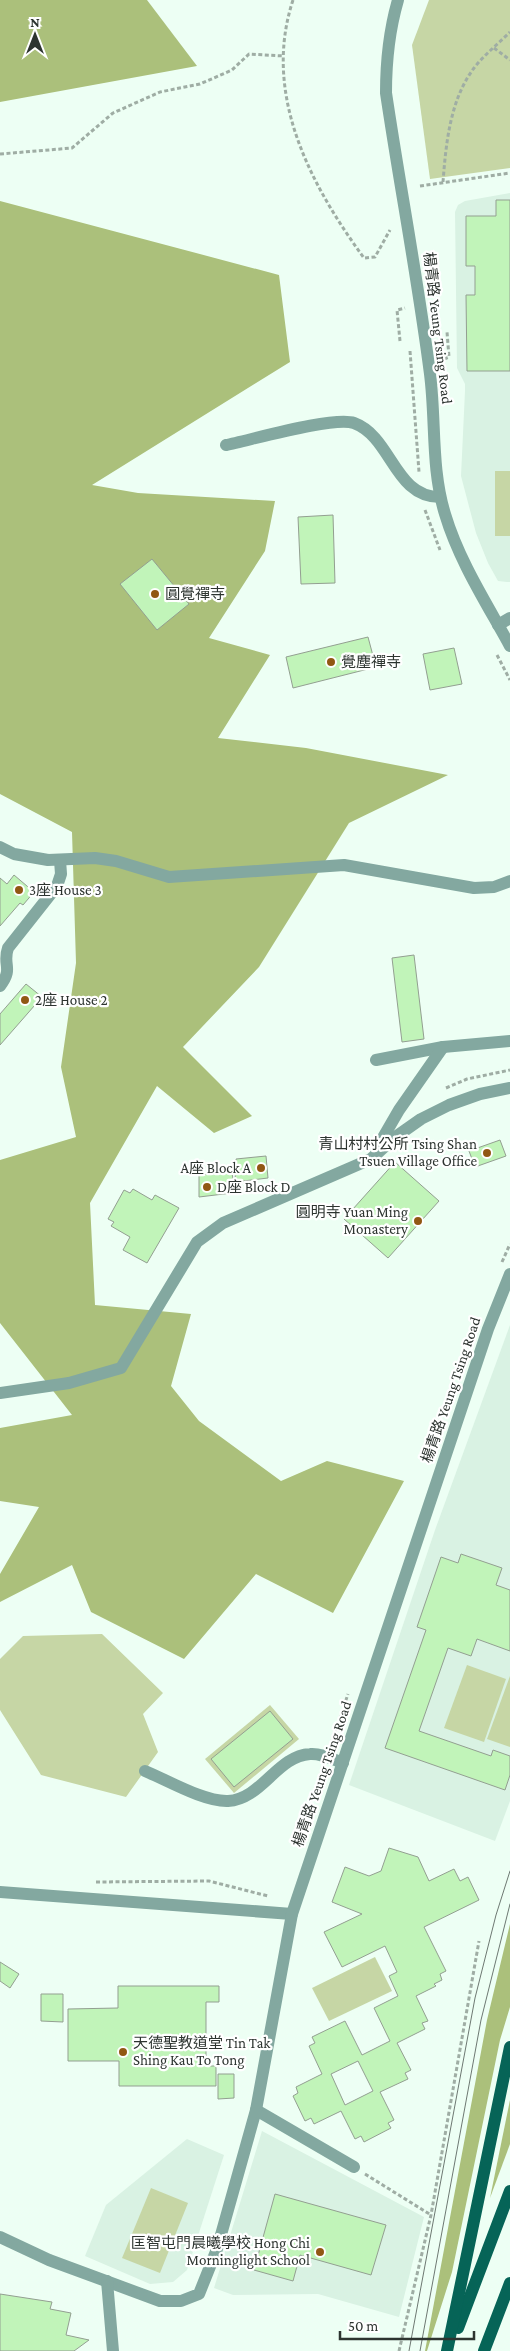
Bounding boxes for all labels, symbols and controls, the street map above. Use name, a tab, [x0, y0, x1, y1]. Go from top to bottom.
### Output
north arrow	[10, 10, 60, 60]
text: N	[30, 14, 40, 30]
street label: 楊青路 Yeung Tsing Road	[420, 251, 455, 405]
place label: 圓覺禪寺	[165, 586, 225, 602]
marker: 圓覺禪寺	[149, 588, 161, 600]
place label: 覺塵禪寺	[341, 654, 401, 670]
marker: 覺塵禪寺	[325, 656, 337, 668]
place label: 3座 House 3	[29, 882, 102, 898]
marker: 3座 House 3	[13, 884, 25, 896]
place label: 2座 House 2	[35, 992, 108, 1008]
marker: 2座 House 2	[19, 994, 31, 1006]
place label: 青山村村公所 Tsing Shan Tsuen Village Office	[319, 1135, 477, 1170]
marker: 青山村村公所 Tsing Shan Tsuen Village Office	[481, 1147, 493, 1159]
place label: A座 Block A	[180, 1160, 251, 1176]
marker: A座 Block A	[255, 1162, 267, 1174]
place label: D座 Block D	[217, 1179, 291, 1195]
marker: D座 Block D	[201, 1181, 213, 1193]
place label: 圓明寺 Yuan Ming Monastery	[295, 1204, 408, 1238]
marker: 圓明寺 Yuan Ming Monastery	[412, 1215, 424, 1227]
street label: 楊青路 Yeung Tsing Road	[418, 1315, 484, 1465]
street label: 楊青路 Yeung Tsing Road	[289, 1699, 355, 1849]
place label: 天德聖教道堂 Tin Tak Shing Kau To Tong	[133, 2034, 271, 2069]
marker: 天德聖教道堂 Tin Tak Shing Kau To Tong	[117, 2046, 129, 2058]
place label: 匡智屯門晨曦學校 Hong Chi Morninglight School	[131, 2234, 310, 2269]
marker: 匡智屯門晨曦學校 Hong Chi Morninglight School	[314, 2246, 326, 2258]
scale bar	[340, 2308, 474, 2340]
text: 50 m	[348, 2318, 378, 2334]

